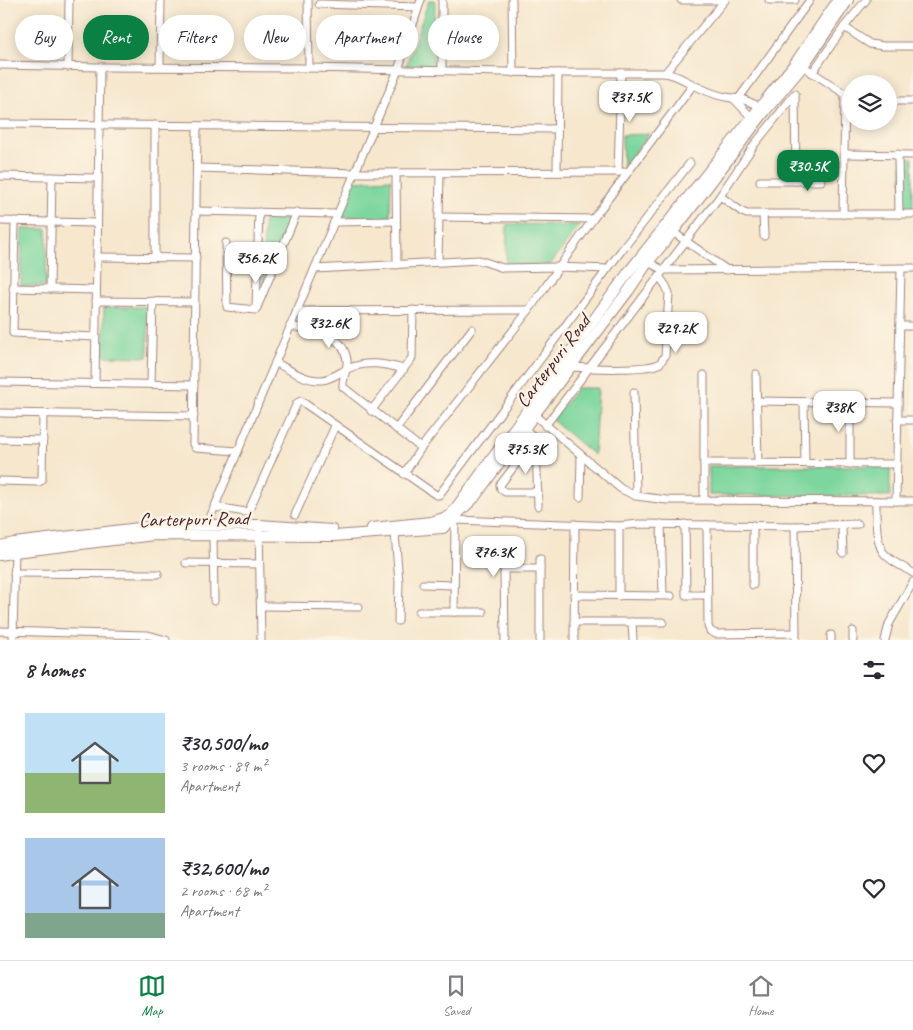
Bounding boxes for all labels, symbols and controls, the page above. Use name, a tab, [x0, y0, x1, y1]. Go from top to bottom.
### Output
chip: Buy	[15, 15, 73, 60]
chip: Rent	[83, 15, 149, 60]
chip: Filters	[159, 15, 234, 60]
chip: New	[244, 15, 306, 60]
chip: Apartment	[316, 15, 418, 60]
chip: House	[428, 15, 499, 60]
map controls	[842, 75, 897, 130]
button: layers	[842, 75, 897, 130]
pin: ₹37.5K	[589, 80, 671, 123]
text: ₹37.5K	[610, 87, 650, 107]
pin: ₹30.5K	[767, 150, 849, 192]
text: ₹30.5K	[788, 156, 828, 176]
pin: ₹56.2K	[215, 242, 297, 284]
text: ₹56.2K	[236, 248, 276, 268]
pin: ₹32.6K	[288, 306, 370, 349]
street label: Carterpuri Road	[510, 307, 598, 412]
pin: ₹29.2K	[635, 312, 717, 354]
text: ₹32.6K	[309, 313, 349, 333]
text: ₹29.2K	[656, 318, 696, 338]
pin: ₹38K	[809, 390, 869, 433]
text: ₹38K	[824, 397, 854, 417]
pin: ₹75.3K	[485, 432, 567, 475]
text: ₹75.3K	[506, 439, 546, 459]
street label: Carterpuri Road	[139, 505, 252, 532]
pin: ₹76.3K	[453, 536, 535, 578]
text: ₹76.3K	[474, 542, 514, 562]
icon: filters	[860, 656, 888, 684]
text: 8 homes	[25, 657, 84, 683]
text: ₹30,500/mo	[180, 730, 267, 756]
icon: home	[65, 733, 125, 793]
icon: heart	[860, 749, 888, 777]
text: 3 rooms · 89 m²	[180, 756, 266, 776]
text: Apartment	[180, 776, 239, 796]
text: ₹32,600/mo	[180, 855, 268, 881]
icon: home	[65, 858, 125, 918]
icon: heart	[860, 874, 888, 902]
text: 2 rooms · 68 m²	[180, 881, 266, 901]
text: Apartment	[180, 901, 239, 921]
tab: Map	[138, 972, 166, 1019]
tab: Saved	[442, 972, 470, 1019]
tab: Home	[747, 972, 775, 1019]

